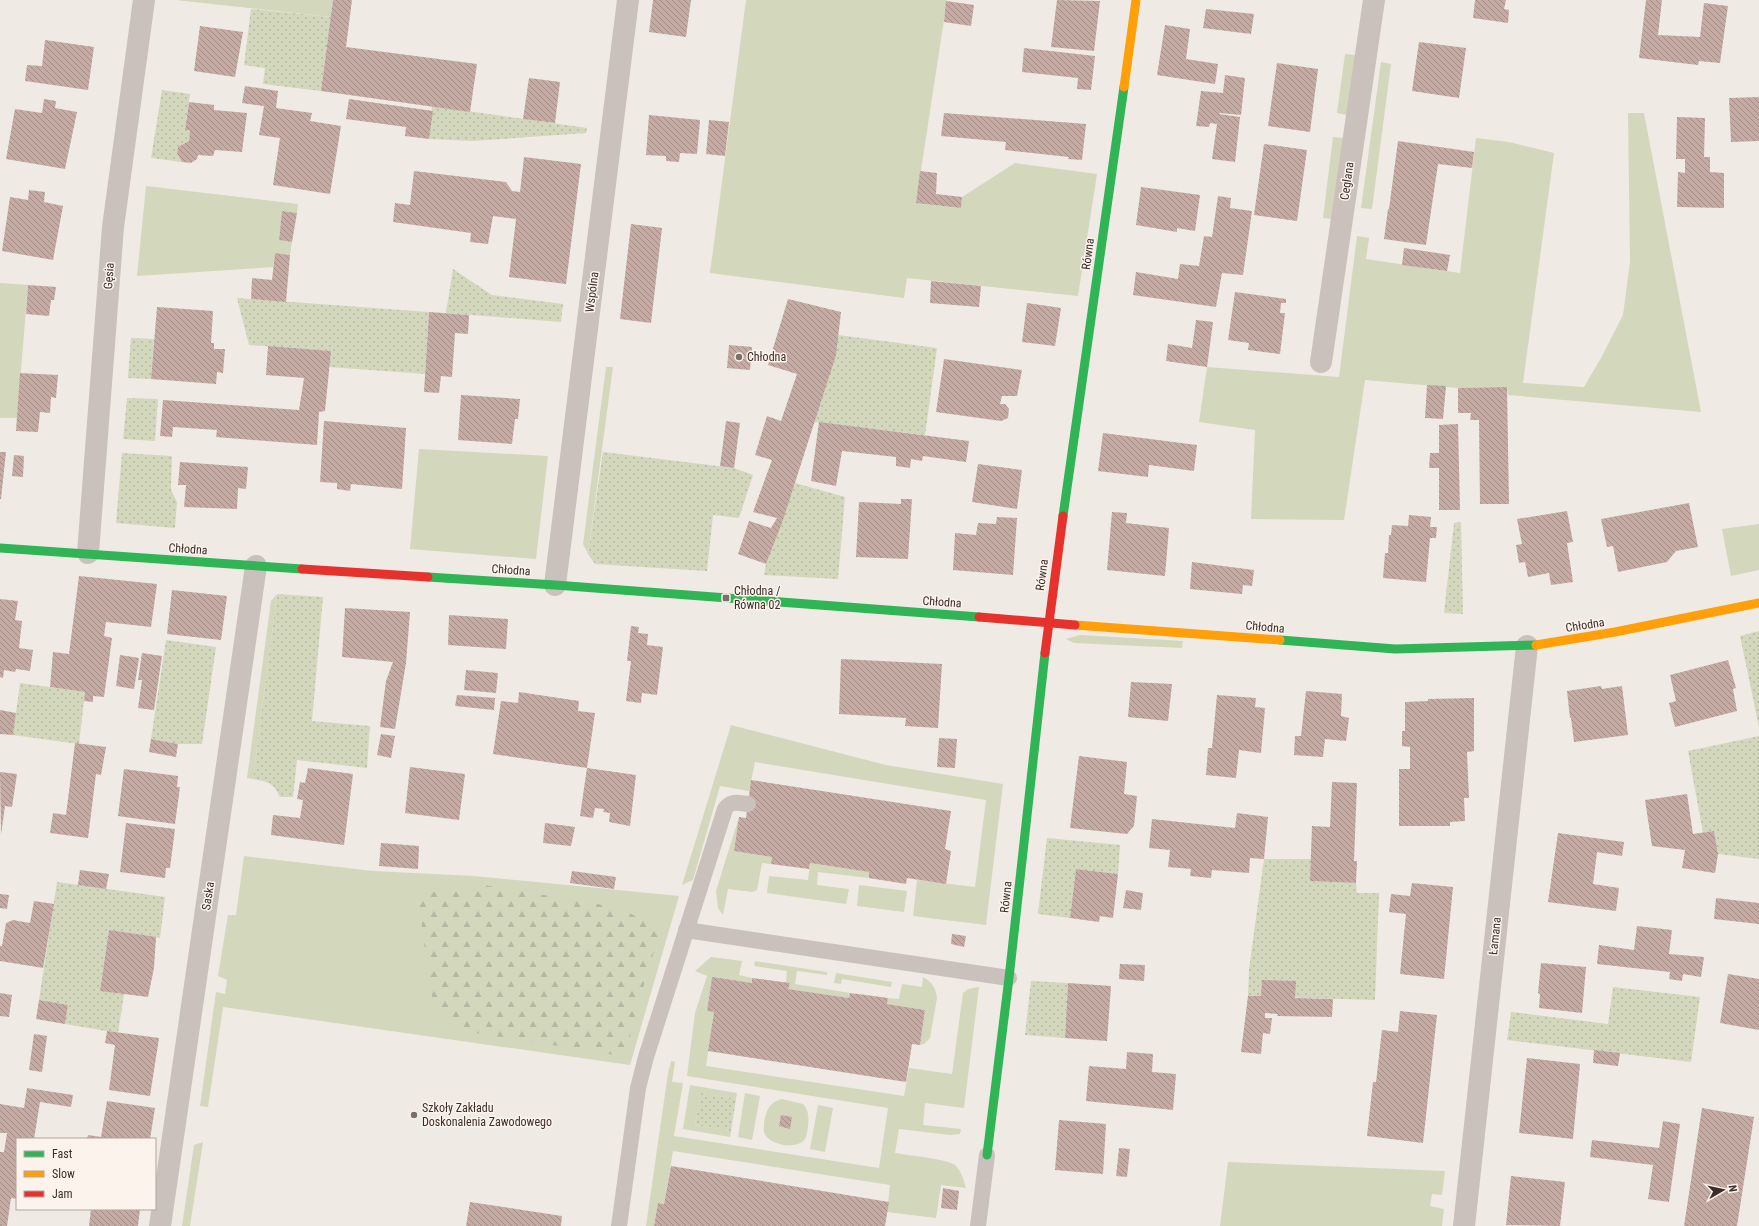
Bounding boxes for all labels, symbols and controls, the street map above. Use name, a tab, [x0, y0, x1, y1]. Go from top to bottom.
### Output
street label: Ceglana	[1337, 161, 1357, 201]
street label: Równa	[1079, 237, 1097, 271]
street label: Gęsia	[101, 262, 117, 290]
street label: Wspólna	[583, 271, 601, 313]
place label: Chłodna	[747, 350, 786, 364]
marker: Chłodna	[734, 352, 744, 362]
street label: Chłodna	[168, 541, 208, 557]
street label: Równa	[1033, 558, 1051, 592]
street label: Chłodna	[491, 562, 531, 578]
place label: Chłodna / Równa 02	[734, 584, 781, 612]
marker: Chłodna / Równa 02	[721, 593, 731, 603]
street label: Chłodna	[922, 594, 962, 610]
street label: Chłodna	[1565, 615, 1606, 635]
street label: Chłodna	[1245, 618, 1285, 636]
street label: Równa	[997, 880, 1015, 914]
street label: Saska	[199, 881, 217, 911]
street label: Łamana	[1486, 916, 1504, 956]
place label: Szkoły Zakładu Doskonalenia Zawodowego	[422, 1101, 552, 1129]
marker: Szkoły Zakładu Doskonalenia Zawodowego	[409, 1110, 419, 1120]
legend	[16, 1138, 156, 1210]
text: Fast	[52, 1147, 73, 1161]
text: Slow	[52, 1167, 75, 1181]
north arrow	[1703, 1170, 1743, 1210]
text: N	[1725, 1184, 1739, 1193]
text: Jam	[52, 1187, 73, 1201]

